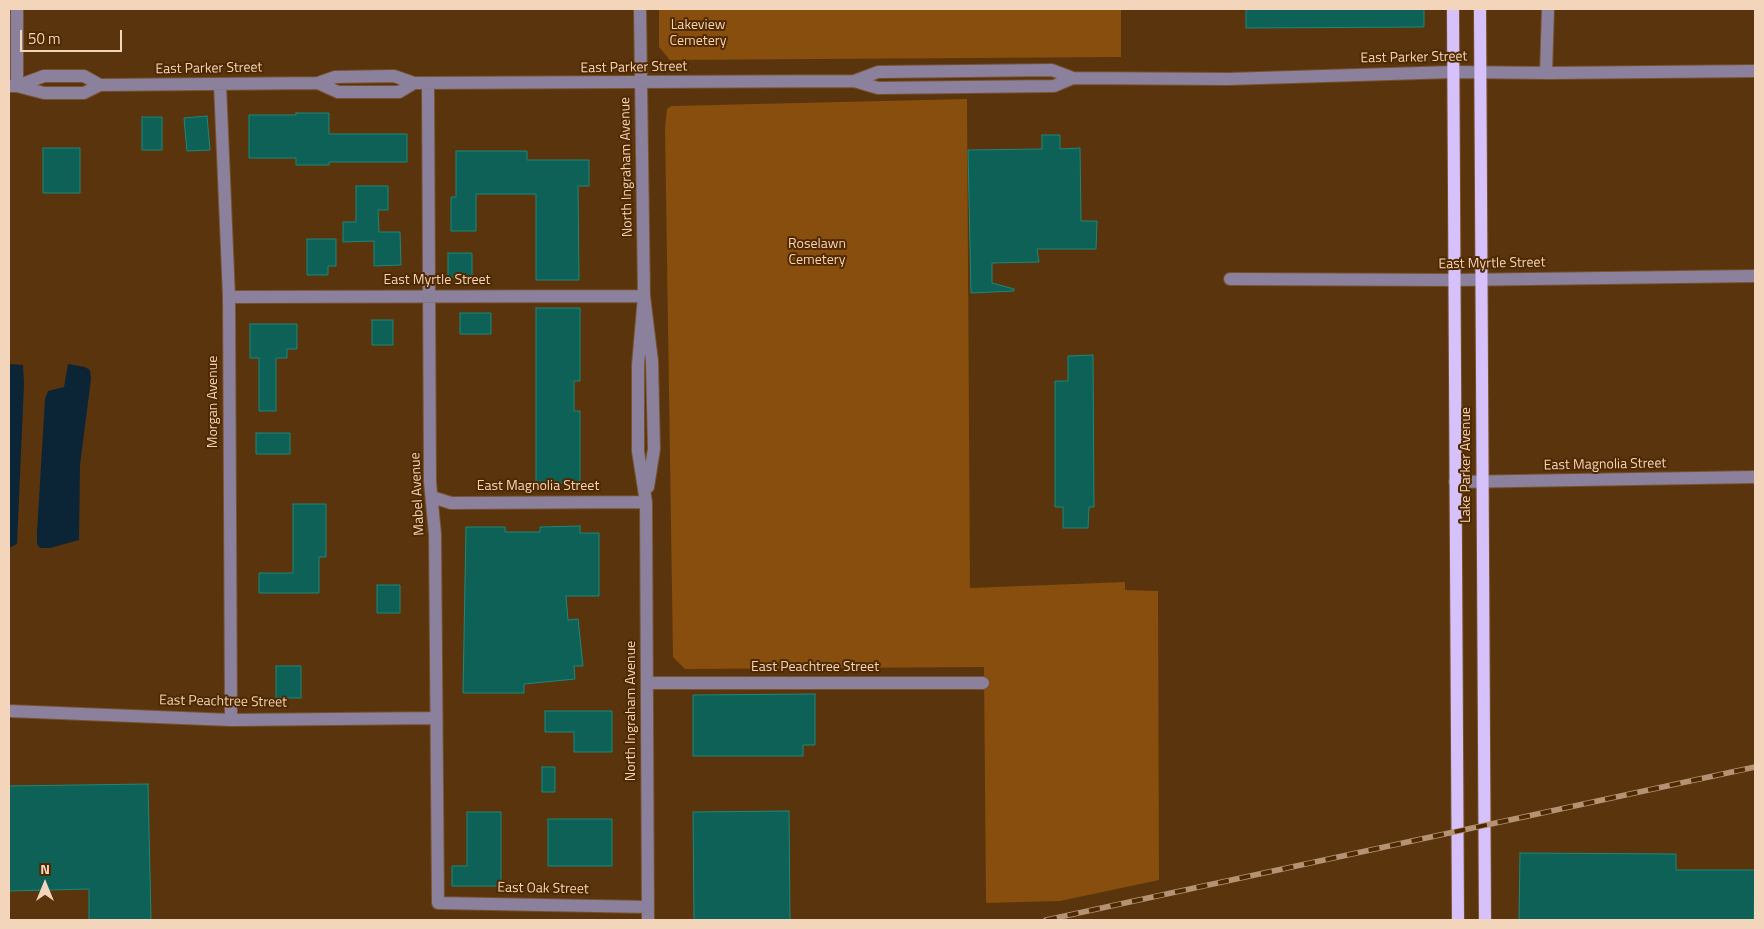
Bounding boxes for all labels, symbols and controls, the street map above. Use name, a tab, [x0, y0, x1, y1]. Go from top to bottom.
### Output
park label: Lakeview Cemetery	[670, 18, 726, 50]
scale bar	[22, 20, 125, 52]
text: 50 m	[28, 27, 61, 50]
street label: East Parker Street	[1360, 49, 1468, 67]
street label: East Parker Street	[580, 59, 688, 77]
street label: East Parker Street	[155, 60, 263, 78]
street label: North Ingraham Avenue	[617, 97, 637, 237]
park label: Roselawn Cemetery	[788, 237, 846, 270]
street label: East Myrtle Street	[1438, 255, 1546, 273]
street label: East Myrtle Street	[383, 273, 491, 289]
street label: Morgan Avenue	[206, 356, 222, 448]
street label: Lake Parker Avenue	[1459, 407, 1475, 523]
street label: Mabel Avenue	[407, 452, 429, 536]
street label: East Magnolia Street	[1544, 456, 1666, 474]
street label: East Magnolia Street	[477, 479, 599, 495]
street label: North Ingraham Avenue	[624, 641, 640, 781]
street label: East Peachtree Street	[751, 660, 879, 676]
street label: East Peachtree Street	[159, 692, 287, 712]
text: N	[40, 858, 50, 879]
north arrow	[20, 859, 70, 909]
street label: East Oak Street	[497, 880, 589, 898]

